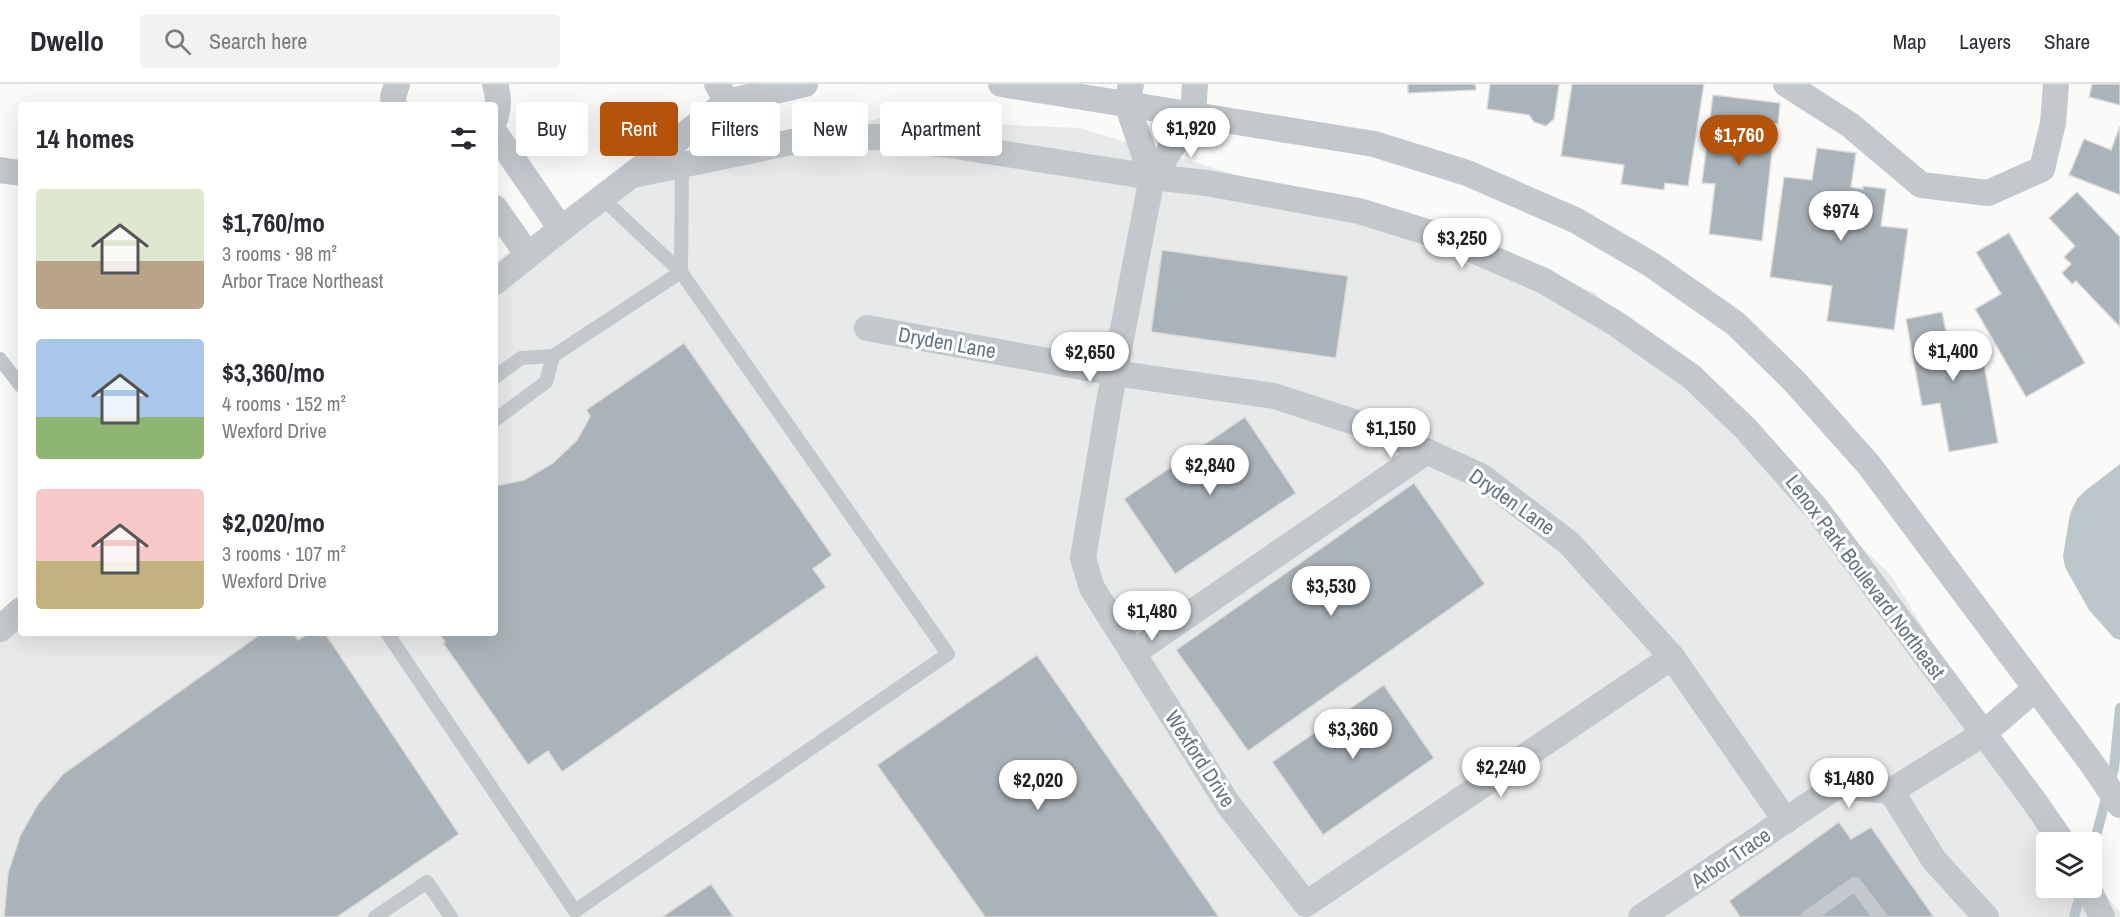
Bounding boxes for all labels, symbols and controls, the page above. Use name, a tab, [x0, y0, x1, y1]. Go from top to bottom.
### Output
search box	[140, 14, 560, 68]
text: Dwello	[30, 22, 104, 60]
icon: search	[161, 25, 194, 58]
text: Search here	[209, 26, 307, 56]
text: Map	[1893, 27, 1926, 56]
text: Layers	[1959, 27, 2011, 56]
text: Share	[2044, 27, 2090, 56]
chip: Buy	[516, 102, 588, 156]
chip: Rent	[600, 102, 678, 156]
chip: Filters	[690, 102, 780, 156]
chip: New	[792, 102, 868, 156]
chip: Apartment	[880, 102, 1002, 156]
pin: $1,920	[1142, 108, 1240, 159]
text: $1,920	[1166, 114, 1216, 141]
pin: $1,760	[1690, 115, 1788, 166]
text: 14 homes	[36, 121, 134, 156]
text: $1,760	[1714, 121, 1764, 148]
icon: filters	[447, 122, 480, 155]
pin: $974	[1805, 191, 1877, 242]
text: $974	[1823, 197, 1859, 224]
text: $1,760/mo	[222, 205, 325, 240]
icon: home	[84, 213, 156, 285]
pin: $3,250	[1413, 218, 1511, 269]
text: $3,250	[1437, 224, 1487, 251]
text: 3 rooms · 98 m²	[222, 240, 337, 267]
text: Arbor Trace Northeast	[222, 267, 383, 294]
street label: Dryden Lane	[896, 320, 998, 365]
pin: $1,400	[1904, 331, 2002, 382]
pin: $2,650	[1041, 332, 1139, 383]
text: $1,400	[1928, 337, 1978, 364]
text: $2,650	[1065, 338, 1115, 365]
text: $3,360/mo	[222, 355, 325, 390]
icon: home	[84, 363, 156, 435]
text: 4 rooms · 152 m²	[222, 390, 346, 417]
pin: $1,150	[1342, 408, 1440, 459]
text: $1,150	[1366, 414, 1416, 441]
text: Wexford Drive	[222, 417, 327, 444]
pin: $2,840	[1161, 445, 1259, 496]
text: $2,840	[1185, 451, 1235, 478]
street label: Dryden Lane	[1464, 461, 1561, 542]
street label: Lenox Park Boulevard Northeast	[1779, 469, 1952, 685]
text: $2,020/mo	[222, 505, 325, 540]
icon: home	[84, 513, 156, 585]
text: 3 rooms · 107 m²	[222, 540, 346, 567]
pin: $3,530	[1282, 566, 1380, 617]
text: Wexford Drive	[222, 567, 327, 594]
text: $3,530	[1306, 572, 1356, 599]
pin: $1,480	[1103, 591, 1201, 642]
text: $1,480	[1127, 597, 1177, 624]
street label: Wexford Drive	[1158, 705, 1242, 813]
pin: $3,360	[1304, 709, 1402, 760]
text: $3,360	[1328, 715, 1378, 742]
pin: $2,240	[1452, 747, 1550, 798]
text: $2,240	[1476, 753, 1526, 780]
pin: $1,480	[1800, 758, 1898, 809]
pin: $2,020	[989, 760, 1087, 811]
text: $1,480	[1824, 764, 1874, 791]
text: $2,020	[1013, 766, 1063, 793]
street label: Arbor Trace	[1684, 820, 1776, 895]
map controls	[2036, 832, 2102, 898]
button: layers	[2036, 832, 2102, 898]

